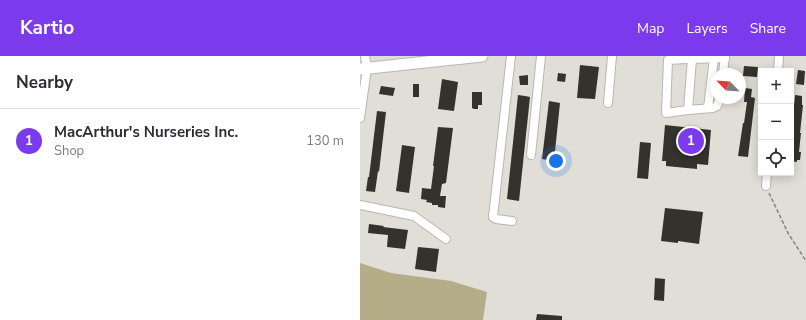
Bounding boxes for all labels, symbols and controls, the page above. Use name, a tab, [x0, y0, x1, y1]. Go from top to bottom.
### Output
text: Kartio	[20, 15, 74, 41]
text: Map	[637, 19, 664, 38]
text: Layers	[686, 19, 728, 38]
text: Share	[750, 19, 786, 38]
north arrow	[710, 68, 746, 104]
map controls	[758, 68, 794, 176]
button: +	[758, 68, 794, 104]
text: Nearby	[16, 71, 73, 94]
button: −	[758, 104, 794, 140]
text: MacArthur's Nurseries Inc.	[54, 122, 238, 142]
pin: 1	[678, 126, 704, 156]
text: 1	[25, 132, 33, 150]
text: 130 m	[306, 132, 344, 150]
button: locate	[758, 140, 794, 176]
text: Shop	[54, 142, 84, 160]
your location	[546, 151, 566, 171]

